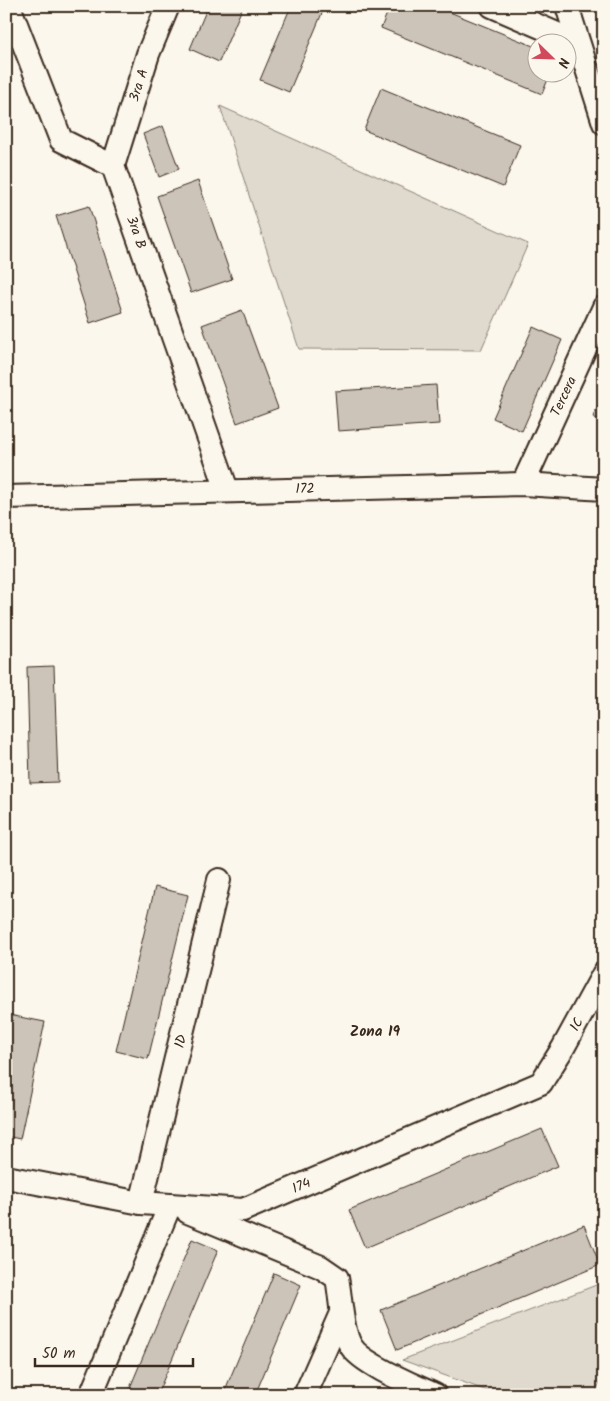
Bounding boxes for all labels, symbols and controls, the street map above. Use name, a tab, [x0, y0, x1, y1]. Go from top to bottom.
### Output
north arrow	[528, 32, 578, 82]
text: N	[551, 54, 575, 71]
street label: 3ra A	[123, 66, 155, 105]
street label: 3ra B	[120, 213, 152, 252]
street label: Tercera	[545, 373, 583, 420]
street label: 172	[295, 478, 315, 500]
street label: 1C	[564, 1014, 590, 1035]
district label: Zona 19	[350, 1020, 401, 1044]
street label: 1D	[169, 1032, 193, 1050]
street label: 174	[289, 1172, 314, 1200]
scale bar	[35, 1336, 192, 1368]
text: 50 m	[42, 1342, 76, 1366]

